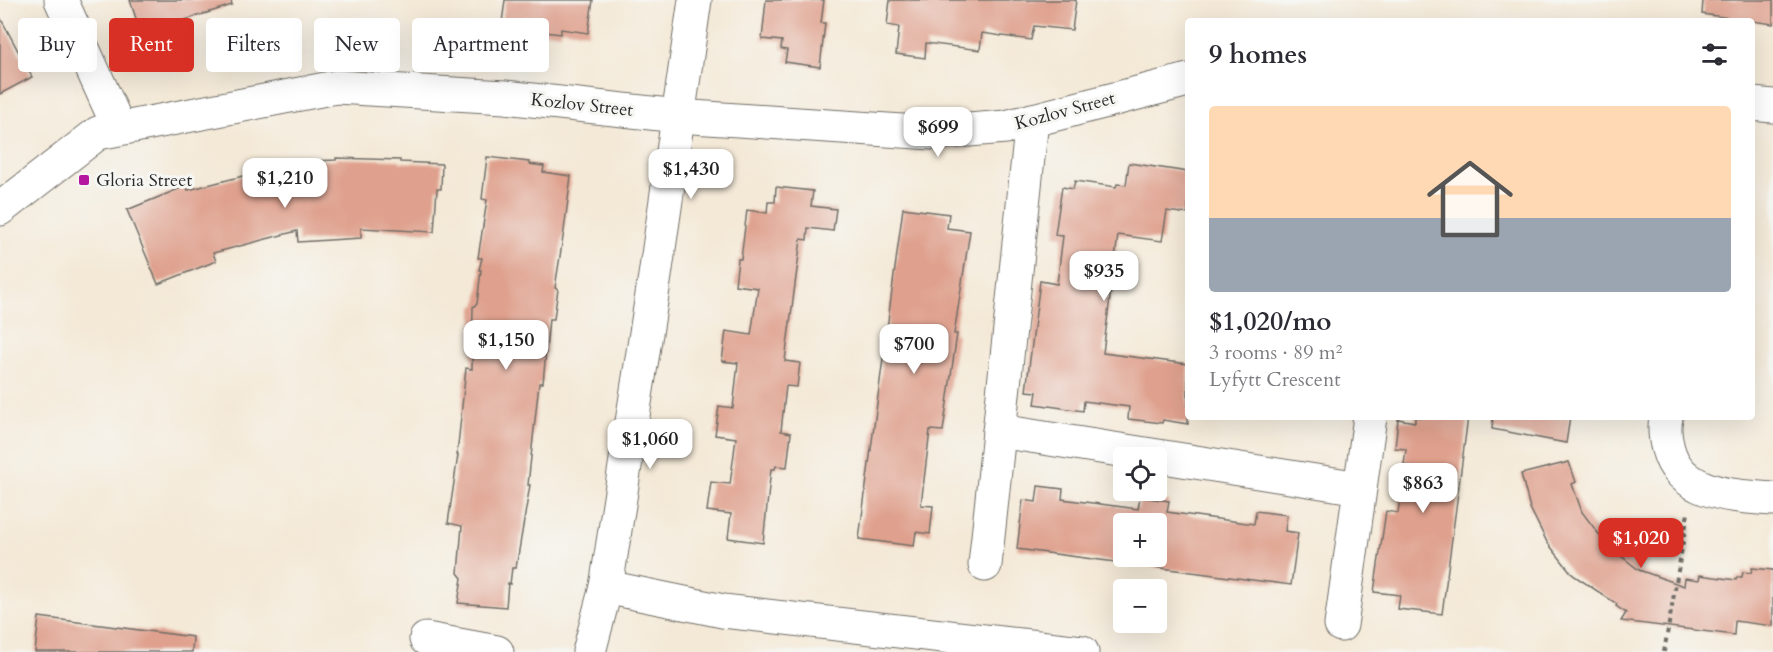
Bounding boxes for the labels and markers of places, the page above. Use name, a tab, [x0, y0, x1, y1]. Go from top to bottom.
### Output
pin: $699	[902, 107, 974, 158]
pin: $1,430	[642, 149, 740, 200]
pin: $1,210	[236, 158, 334, 209]
place label: Gloria Street	[96, 168, 192, 193]
marker: Gloria Street	[77, 173, 91, 187]
pin: $935	[1068, 251, 1140, 302]
pin: $1,150	[457, 320, 555, 371]
pin: $700	[878, 324, 950, 375]
pin: $1,060	[601, 419, 699, 470]
pin: $863	[1387, 463, 1459, 514]
pin: $1,020	[1592, 518, 1690, 569]

